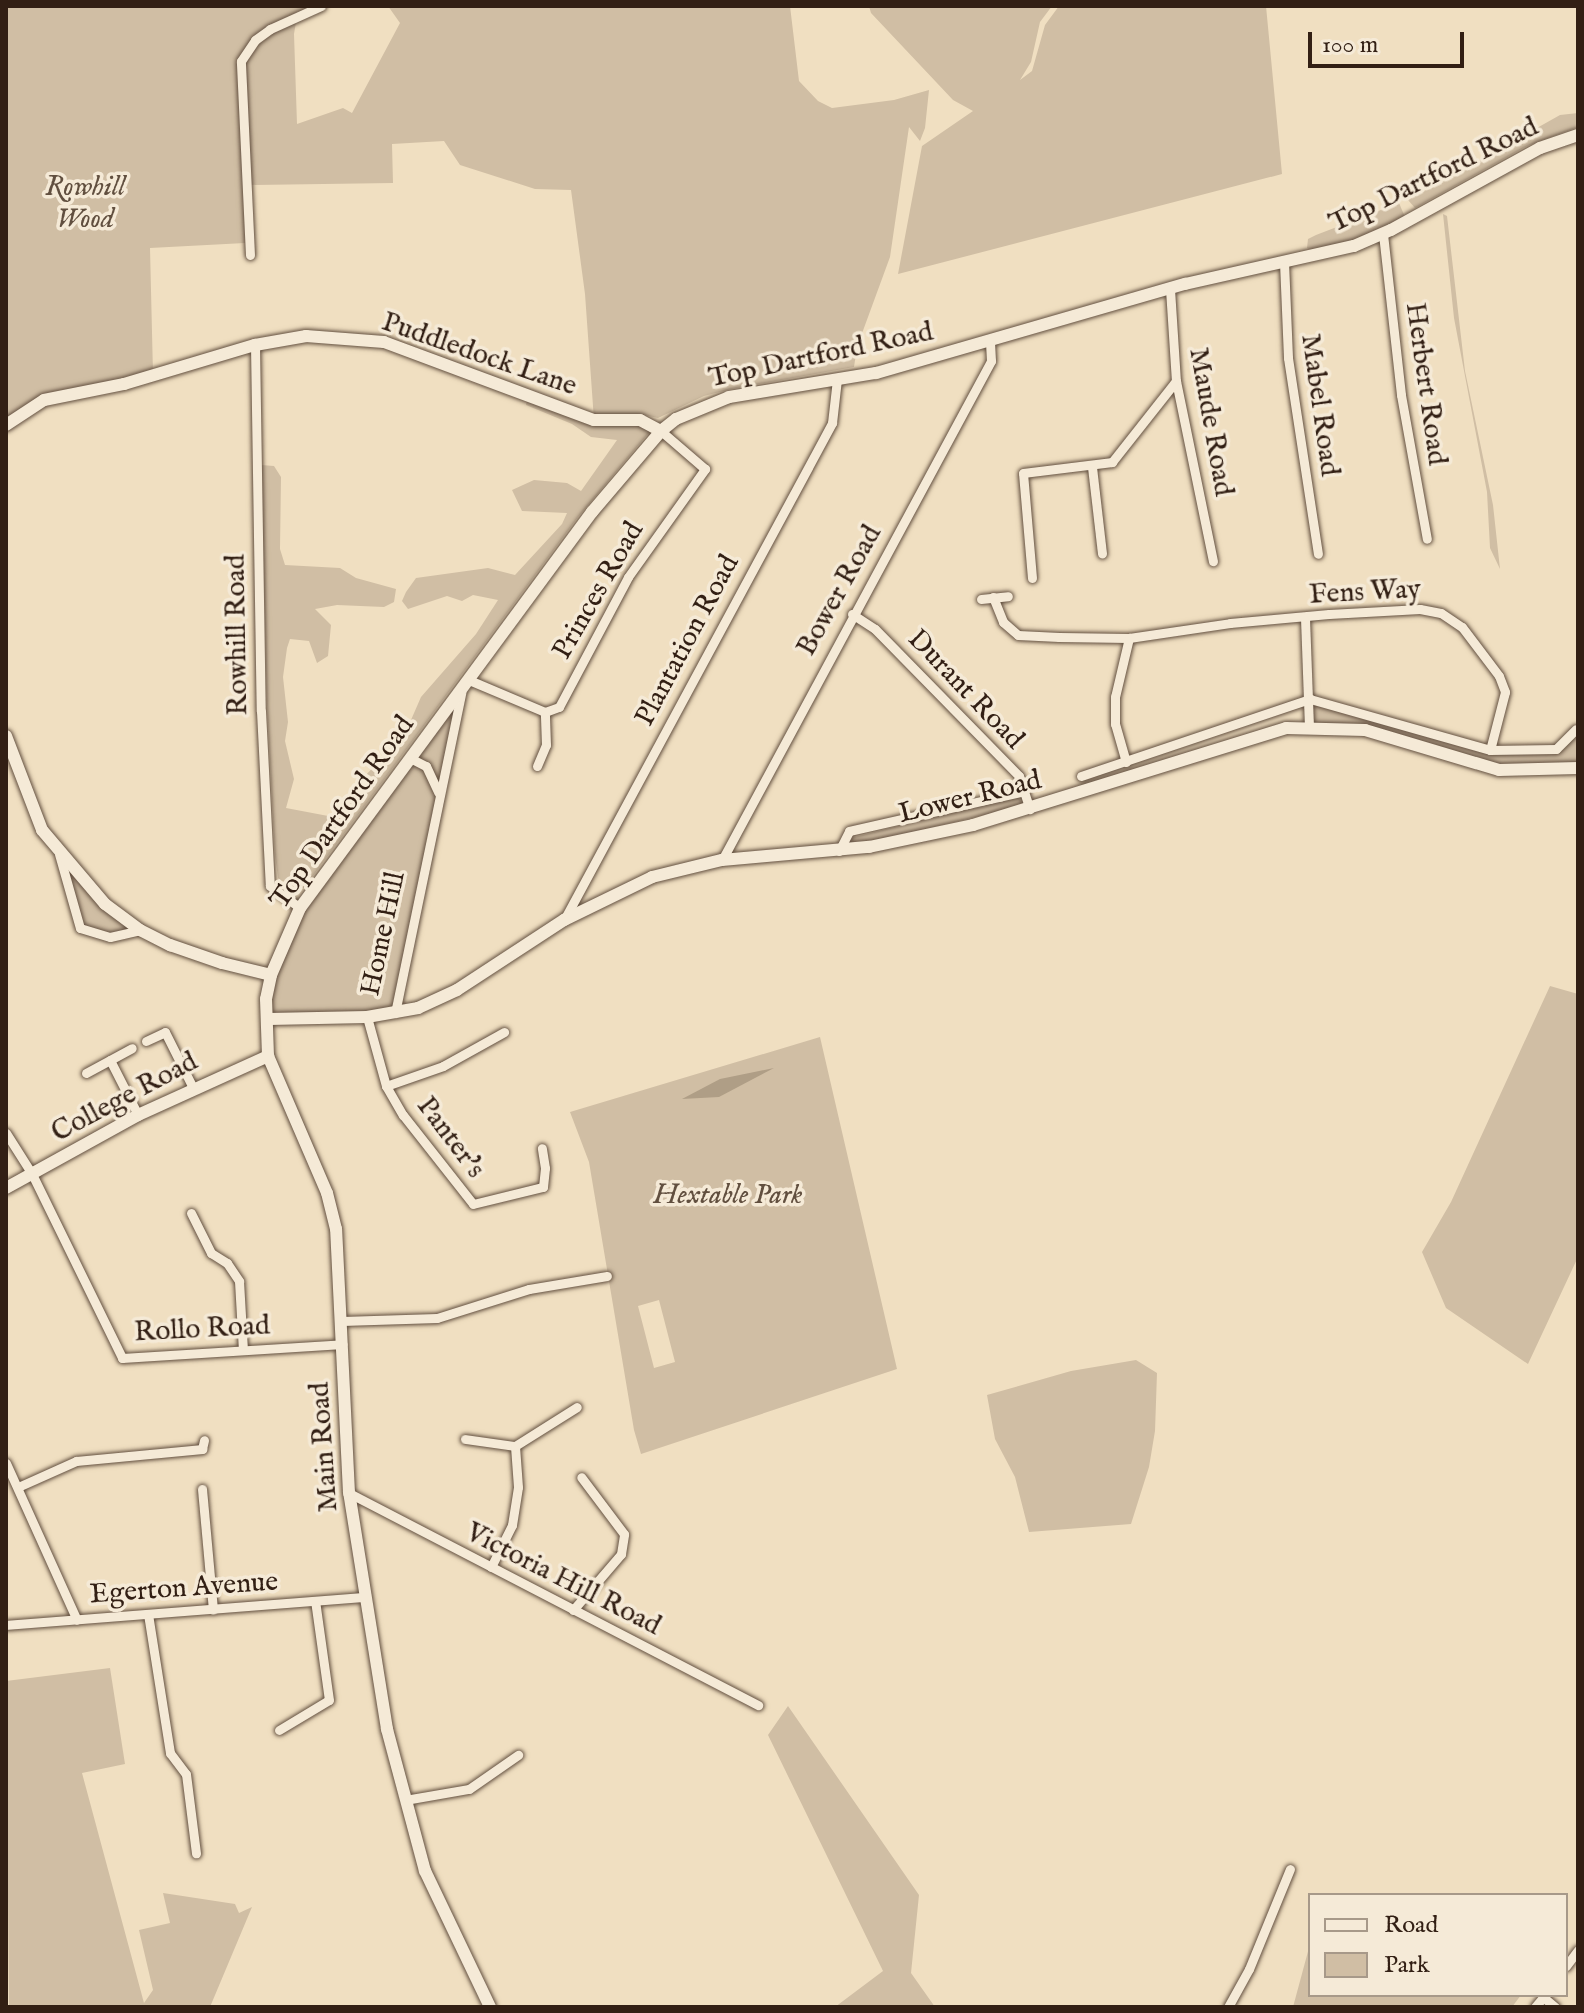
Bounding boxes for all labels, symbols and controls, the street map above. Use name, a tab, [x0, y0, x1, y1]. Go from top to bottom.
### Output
scale bar	[1312, 16, 1468, 66]
text: 100 m	[1322, 30, 1378, 61]
street label: Top Dartford Road	[1324, 111, 1544, 241]
park label: Rowhill Wood	[45, 171, 125, 237]
street label: Herbert Road	[1397, 301, 1453, 467]
street label: Puddledock Lane	[377, 306, 581, 404]
street label: Top Dartford Road	[706, 316, 936, 396]
street label: Mabel Road	[1292, 332, 1346, 478]
street label: Maude Road	[1180, 345, 1240, 499]
street label: Princes Road	[546, 516, 652, 666]
street label: Bower Road	[790, 520, 890, 662]
street label: Plantation Road	[629, 550, 747, 732]
street label: Rowhill Road	[220, 554, 256, 716]
street label: Fens Way	[1308, 573, 1422, 613]
street label: Durant Road	[900, 623, 1030, 757]
street label: Top Dartford Road	[264, 710, 422, 916]
street label: Lower Road	[895, 764, 1045, 832]
street label: Home Hill	[354, 869, 414, 999]
street label: College Road	[46, 1045, 204, 1151]
street label: Panter's	[409, 1091, 491, 1185]
park label: Hextable Park	[653, 1179, 803, 1213]
street label: Rollo Road	[133, 1310, 271, 1350]
street label: Main Road	[304, 1381, 346, 1513]
street label: Victoria Hill Road	[460, 1516, 666, 1644]
street label: Egerton Avenue	[89, 1566, 279, 1612]
legend	[1308, 1893, 1568, 1997]
text: Road	[1384, 1910, 1438, 1941]
text: Park	[1384, 1950, 1430, 1981]

